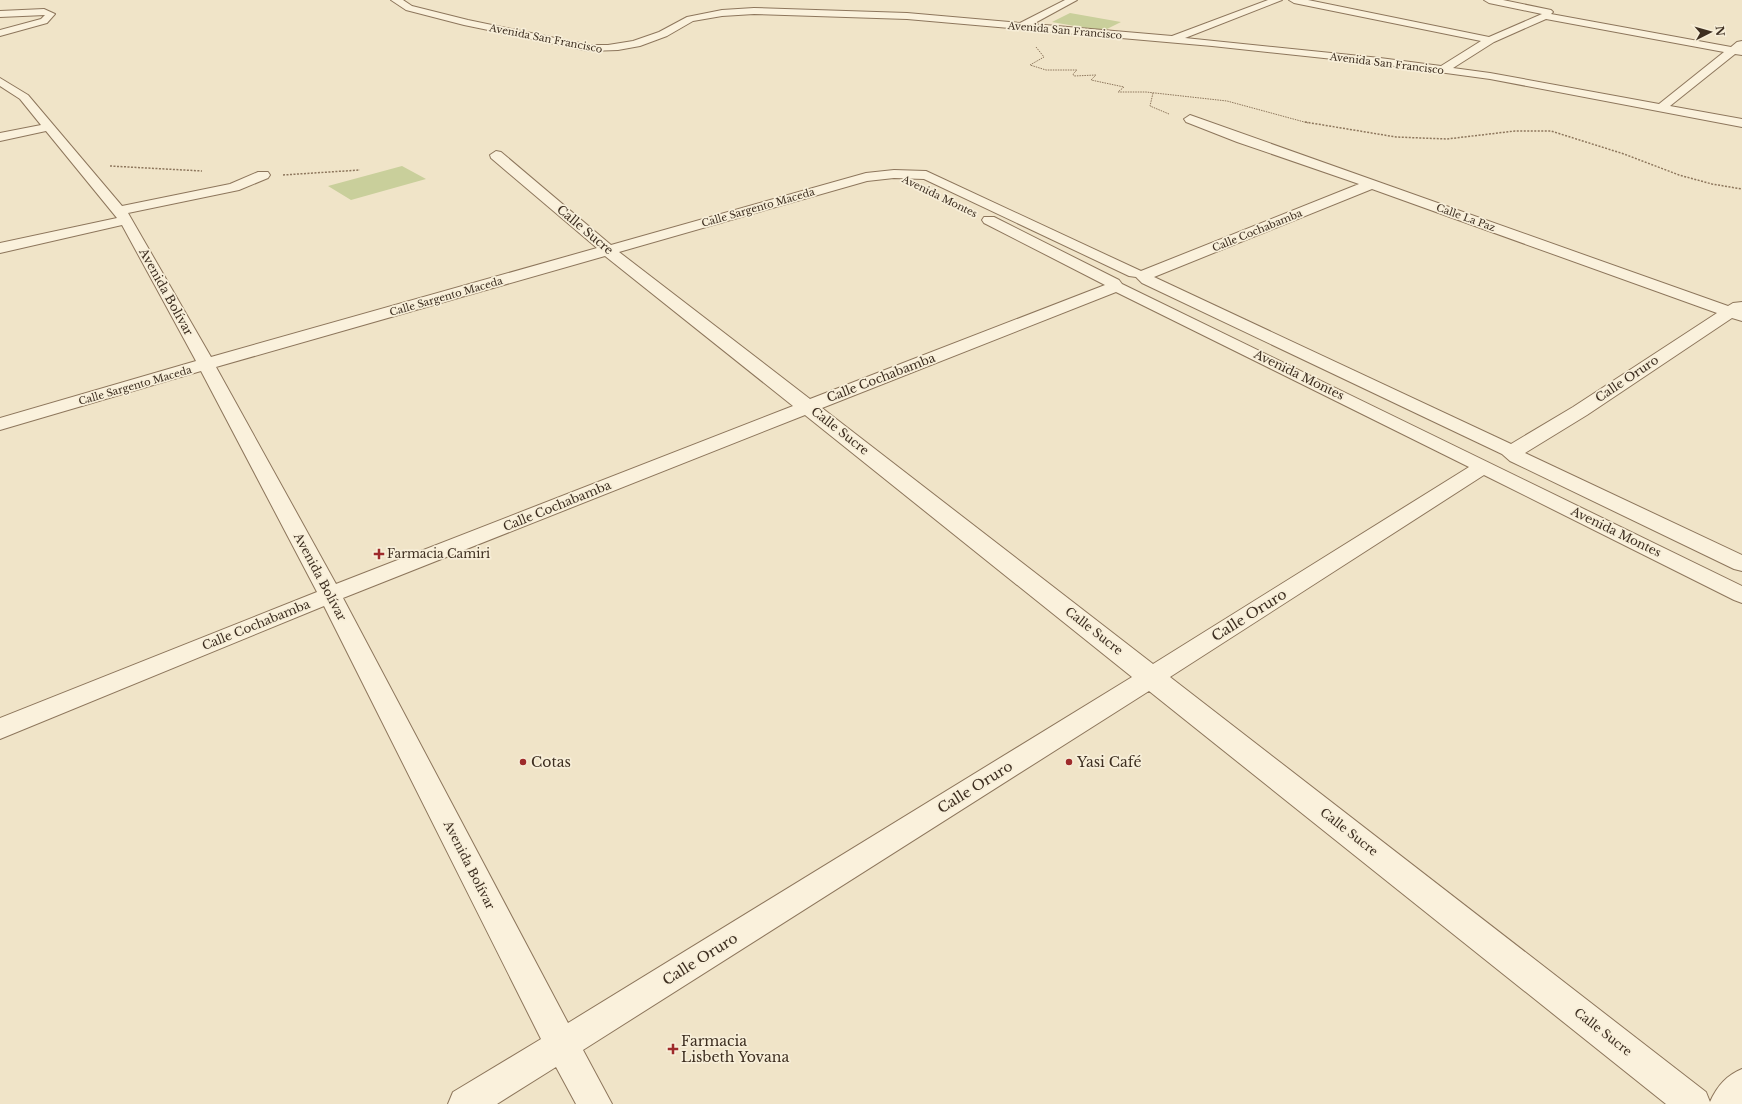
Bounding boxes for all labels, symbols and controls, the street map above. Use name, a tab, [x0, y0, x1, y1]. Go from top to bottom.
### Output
north arrow	[1690, 12, 1730, 52]
street label: Avenida San Francisco	[1006, 19, 1123, 42]
street label: Avenida San Francisco	[487, 21, 604, 56]
text: N	[1712, 25, 1728, 37]
street label: Avenida San Francisco	[1328, 50, 1445, 77]
street label: Avenida Montes	[899, 172, 980, 221]
street label: Calle Sargento Maceda	[700, 185, 817, 230]
street label: Calle La Paz	[1434, 201, 1498, 234]
street label: Calle Sucre	[554, 202, 617, 258]
street label: Calle Cochabamba	[1210, 206, 1305, 254]
street label: Avenida Bolívar	[136, 245, 197, 338]
street label: Calle Sargento Maceda	[388, 274, 505, 319]
street label: Avenida Montes	[1251, 346, 1347, 403]
street label: Calle Cochabamba	[824, 350, 938, 405]
street label: Calle Oruro	[1592, 352, 1661, 405]
street label: Calle Sargento Maceda	[77, 363, 194, 408]
street label: Calle Sucre	[808, 403, 872, 458]
street label: Calle Cochabamba	[501, 477, 613, 534]
street label: Avenida Montes	[1568, 503, 1664, 560]
street label: Avenida Bolívar	[290, 529, 350, 624]
place label: Farmacia Camiri	[387, 546, 490, 561]
marker: Farmacia Camiri	[374, 549, 384, 559]
street label: Calle Oruro	[1208, 585, 1290, 645]
street label: Calle Cochabamba	[200, 596, 312, 653]
street label: Calle Sucre	[1062, 603, 1126, 658]
place label: Cotas	[531, 753, 571, 771]
place label: Yasi Café	[1076, 753, 1141, 771]
marker: Cotas	[518, 757, 528, 767]
street label: Calle Oruro	[934, 757, 1016, 817]
marker: Yasi Café	[1064, 757, 1074, 767]
street label: Calle Sucre	[1317, 804, 1381, 859]
street label: Avenida Bolívar	[440, 817, 498, 912]
street label: Calle Oruro	[659, 929, 741, 989]
street label: Calle Sucre	[1571, 1004, 1635, 1059]
place label: Farmacia Lisbeth Yovana	[681, 1032, 789, 1066]
marker: Farmacia Lisbeth Yovana	[668, 1044, 678, 1054]

